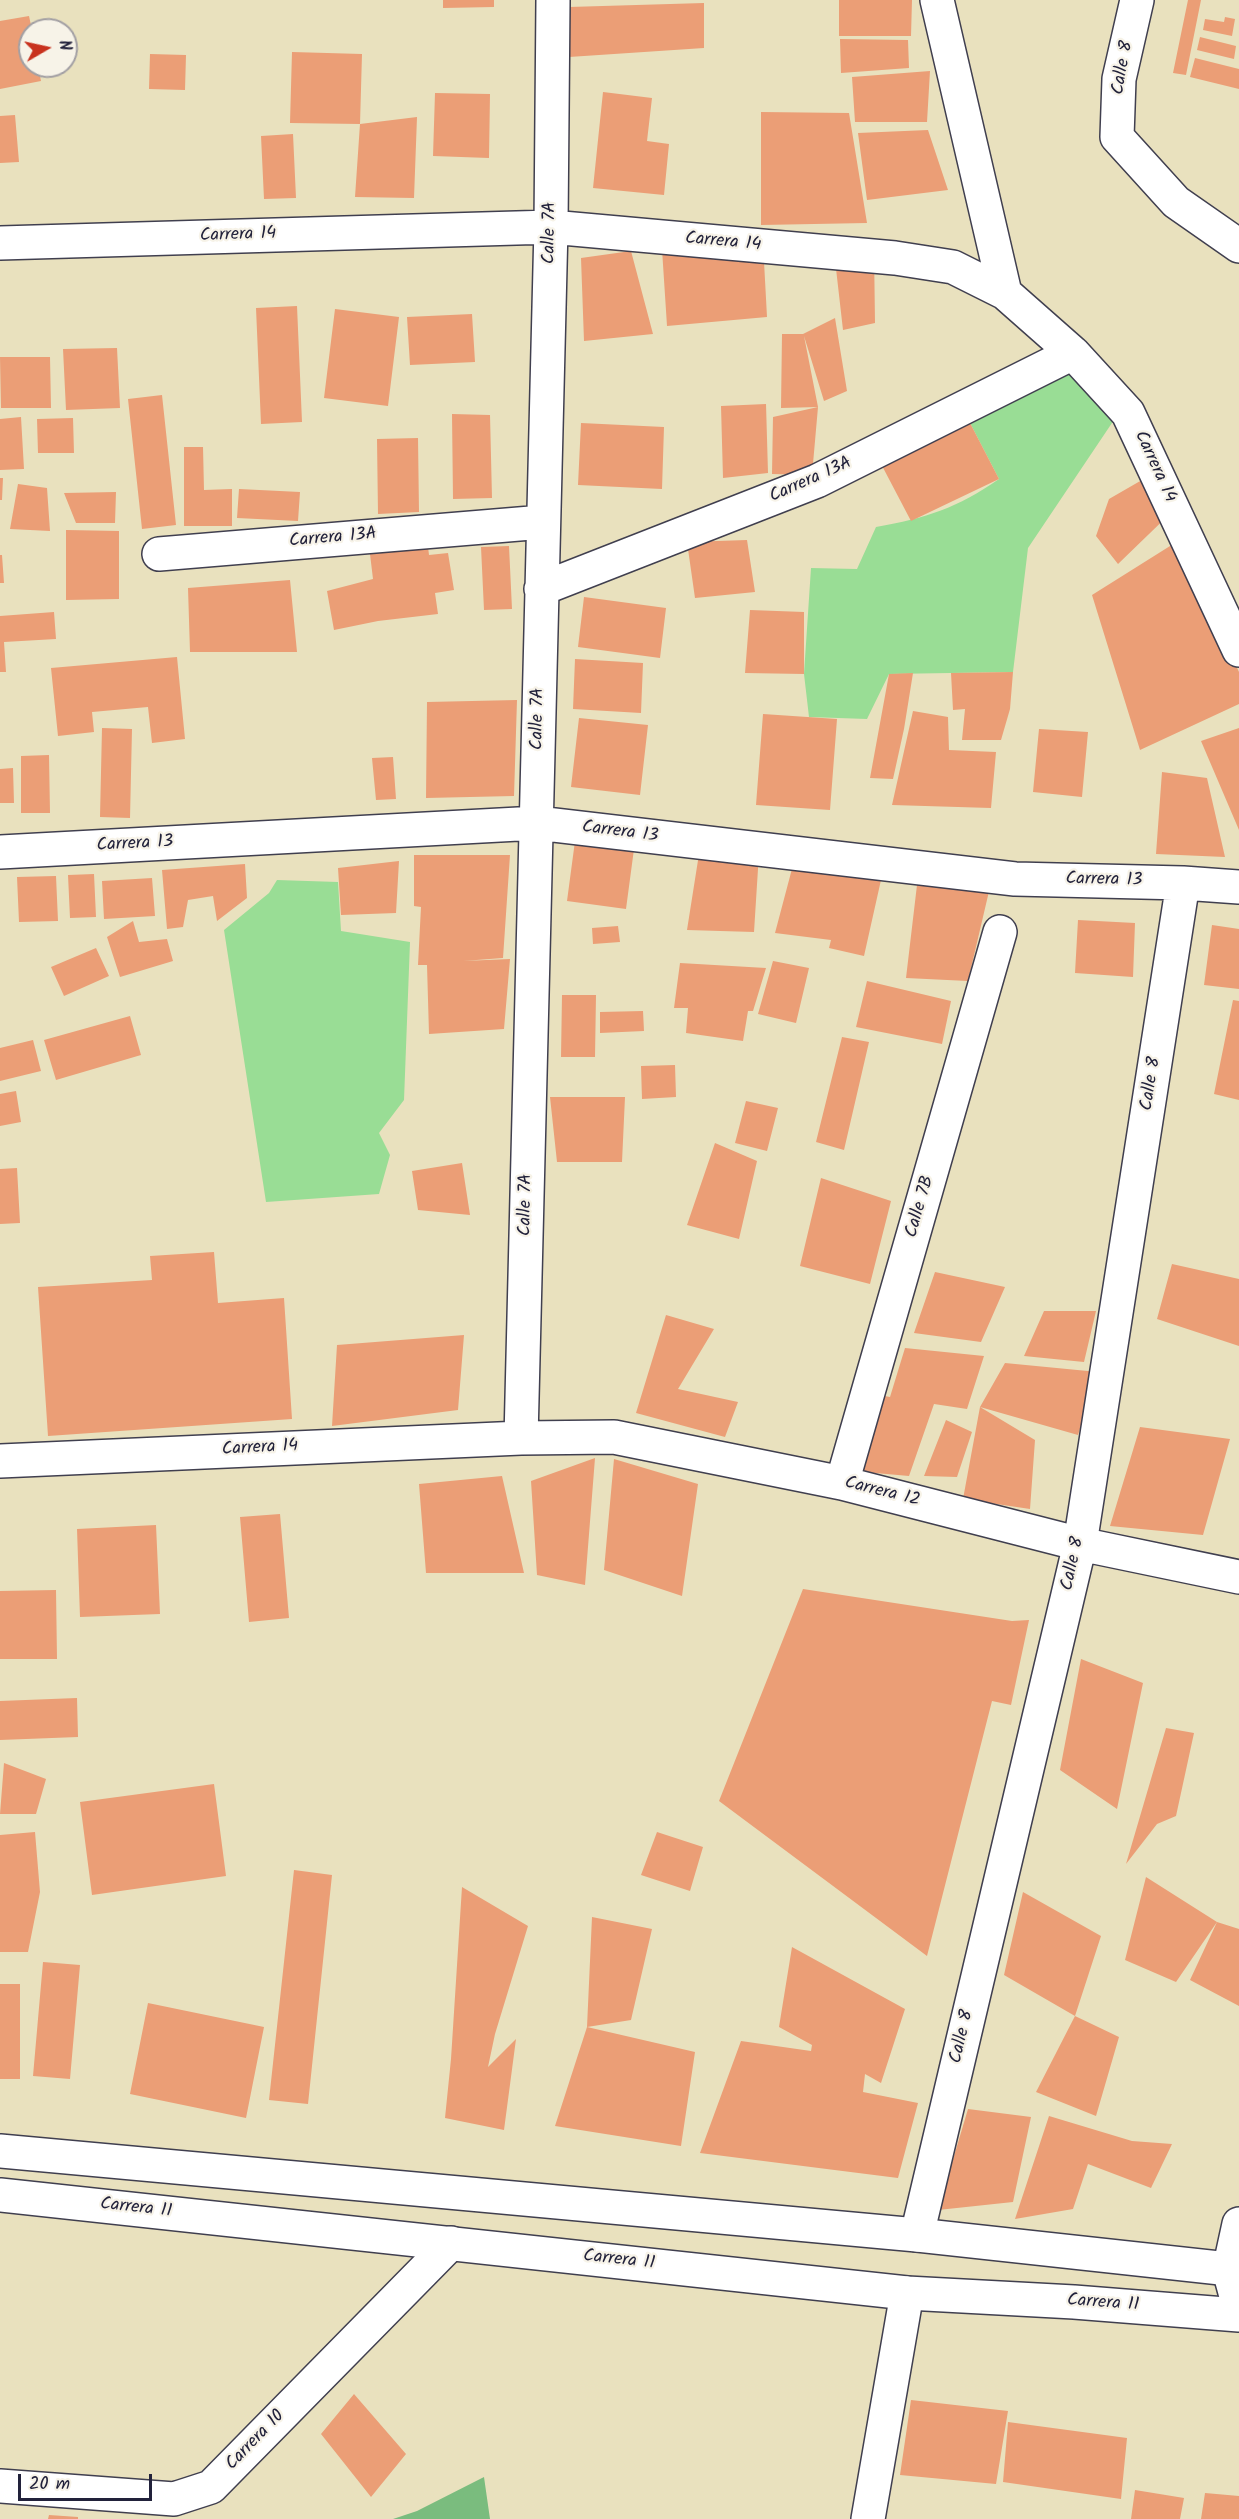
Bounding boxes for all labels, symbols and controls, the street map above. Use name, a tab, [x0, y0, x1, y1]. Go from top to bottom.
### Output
north arrow	[18, 18, 78, 78]
text: N	[51, 38, 77, 52]
street label: Calle 8	[1109, 39, 1139, 97]
street label: Calle 7A	[540, 202, 562, 264]
street label: Carrera 14	[199, 224, 277, 248]
street label: Carrera 14	[684, 229, 762, 257]
street label: Carrera 14	[1128, 428, 1180, 506]
street label: Carrera 13A	[767, 453, 855, 509]
street label: Carrera 13A	[288, 524, 378, 554]
street label: Calle 7A	[528, 688, 550, 750]
street label: Carrera 13	[581, 818, 659, 848]
street label: Carrera 13	[96, 832, 174, 858]
street label: Carrera 13	[1065, 870, 1143, 892]
street label: Calle 8	[1137, 1056, 1167, 1112]
street label: Calle 7A	[516, 1174, 538, 1236]
street label: Calle 7B	[902, 1174, 940, 1240]
street label: Carrera 14	[221, 1436, 299, 1462]
street label: Carrera 12	[842, 1473, 922, 1513]
street label: Calle 8	[1058, 1535, 1090, 1593]
street label: Calle 8	[946, 2008, 980, 2066]
street label: Carrera 11	[99, 2194, 173, 2224]
street label: Carrera 11	[582, 2246, 656, 2276]
street label: Carrera 11	[1066, 2291, 1140, 2317]
street label: Carrera 10	[222, 2406, 290, 2476]
scale bar	[21, 2462, 154, 2500]
text: 20 m	[29, 2470, 70, 2499]

